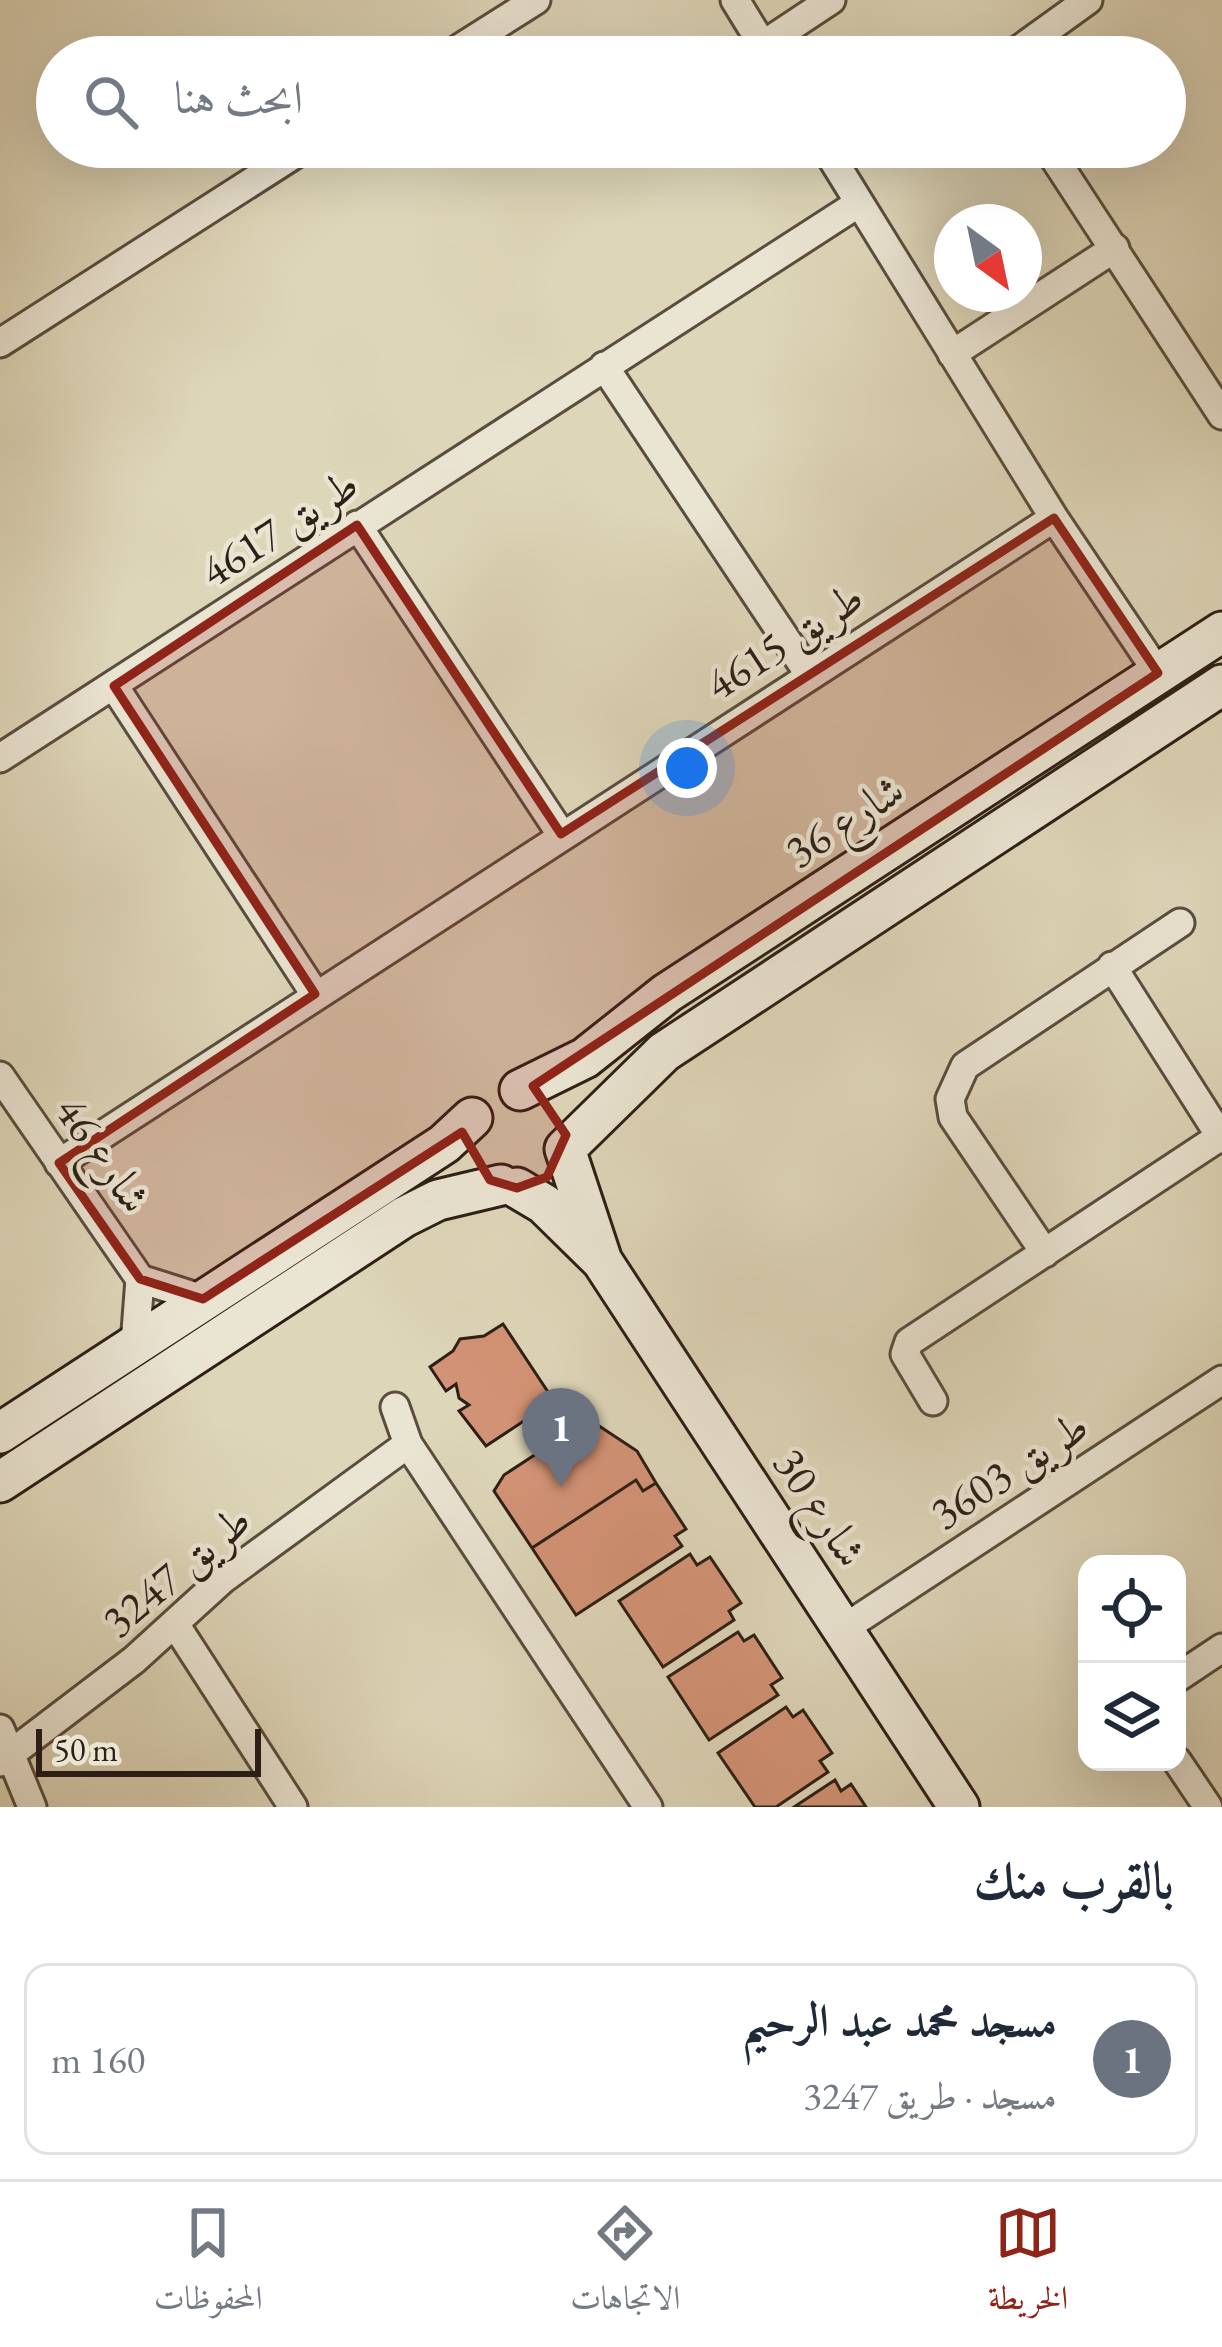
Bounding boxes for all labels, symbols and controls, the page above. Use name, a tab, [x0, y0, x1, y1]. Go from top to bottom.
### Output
search box	[36, 36, 1186, 168]
text: ابحث هنا	[174, 68, 303, 126]
icon: search	[78, 69, 144, 135]
north arrow	[934, 204, 1042, 312]
street label: طريق 4617	[189, 454, 369, 600]
street label: طريق 4615	[694, 567, 874, 713]
your location	[657, 738, 717, 798]
street label: شارع 36	[774, 760, 919, 887]
street label: شارع 46	[35, 1084, 165, 1229]
pin: 1	[522, 1388, 600, 1487]
street label: طريق 3603	[919, 1396, 1099, 1542]
street label: شارع 30	[754, 1437, 881, 1582]
street label: طريق 3247	[89, 1491, 263, 1649]
map controls	[1078, 1555, 1186, 1771]
button: locate	[1078, 1555, 1186, 1663]
button: layers	[1078, 1663, 1186, 1771]
scale bar	[36, 1723, 261, 1776]
text: 50 m	[54, 1728, 118, 1771]
text: بالقرب منك	[973, 1847, 1174, 1913]
text: مسجد محمد عبد الرحيم	[742, 1991, 1057, 2049]
text: 160 m	[51, 2034, 145, 2085]
text: 1	[1122, 2034, 1142, 2085]
text: مسجد · طريق 3247	[803, 2070, 1057, 2121]
tab: المحفوظات	[154, 2200, 263, 2330]
tab: الاتجاهات	[570, 2200, 680, 2330]
tab: الخريطة	[988, 2200, 1068, 2330]

